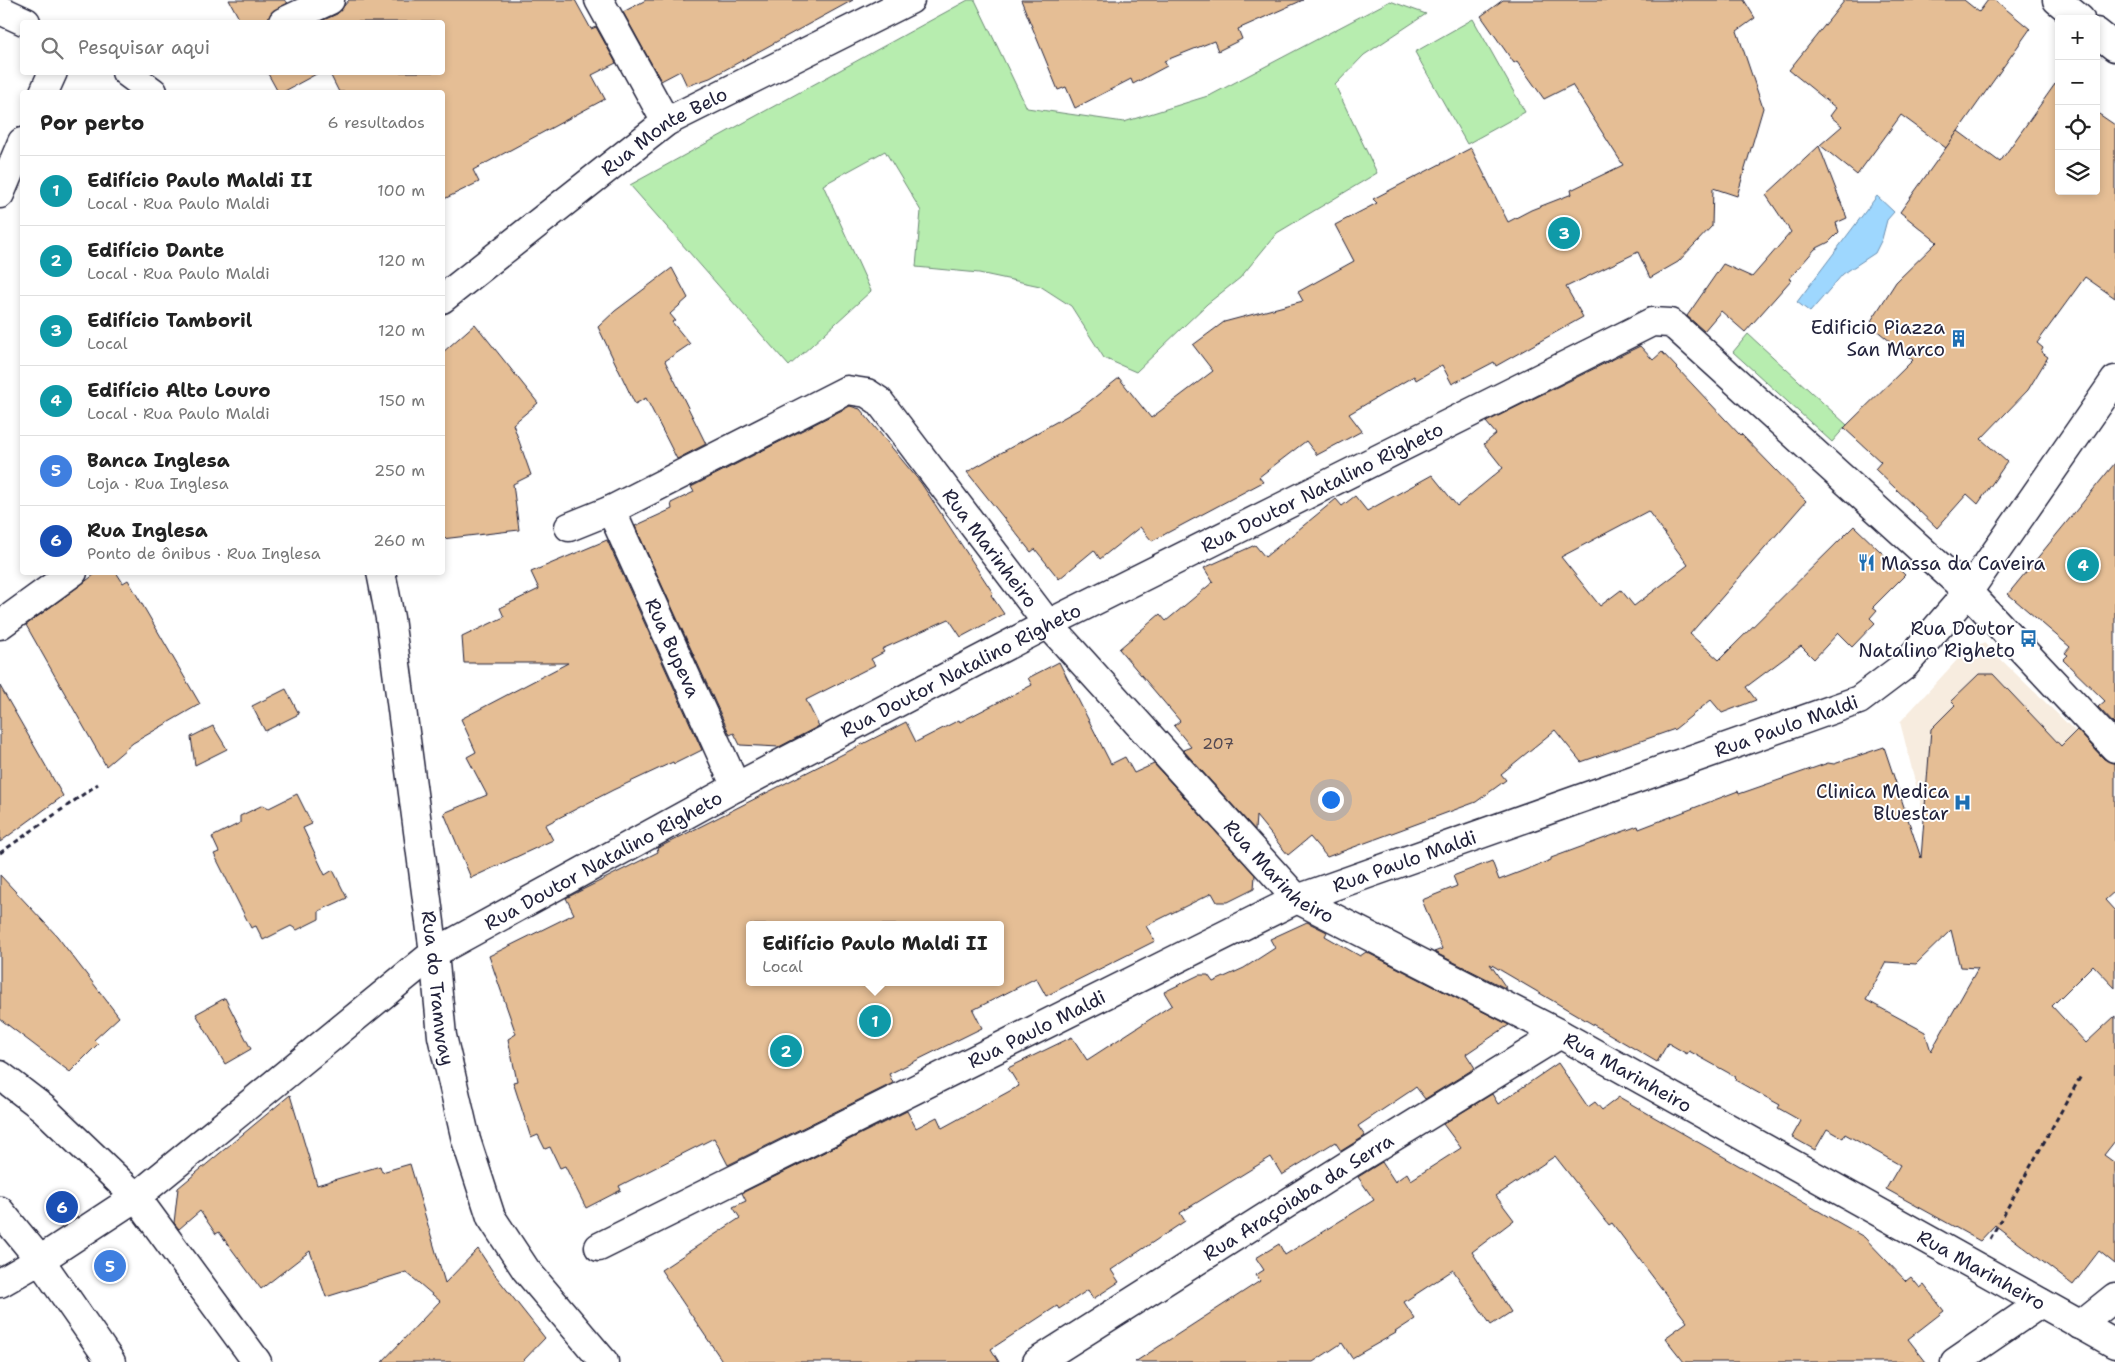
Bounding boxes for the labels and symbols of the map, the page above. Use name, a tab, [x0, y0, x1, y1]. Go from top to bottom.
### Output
street label: Rua Monte Belo	[596, 81, 732, 182]
pin: 3	[1548, 214, 1580, 252]
place label: Edificio Piazza San Marco	[1811, 315, 1945, 362]
building icon: Edificio Piazza San Marco	[1949, 328, 1969, 348]
street label: Rua Doutor Natalino Righeto	[1197, 416, 1447, 559]
street label: Rua Marinheiro	[937, 484, 1043, 613]
pin: 4	[2067, 546, 2099, 584]
place label: Massa da Caveira	[1881, 551, 2045, 576]
restaurant icon: Massa da Caveira	[1857, 553, 1877, 573]
street label: Rua Bupeva	[639, 594, 706, 702]
street label: Rua Doutor Natalino Righeto	[836, 598, 1085, 743]
place label: Rua Doutor Natalino Righeto	[1858, 616, 2015, 663]
bus stop icon: Rua Doutor Natalino Righeto	[2019, 629, 2039, 649]
street label: Rua Paulo Maldi	[1711, 689, 1862, 763]
house number: 207	[1202, 733, 1234, 754]
place label: Clinica Medica Bluestar	[1816, 779, 1949, 826]
street label: Rua Doutor Natalino Righeto	[480, 785, 727, 936]
your location	[1318, 787, 1344, 813]
hospital icon: Clinica Medica Bluestar	[1953, 792, 1973, 812]
street label: Rua Marinheiro	[1218, 815, 1338, 929]
street label: Rua Paulo Maldi	[1329, 824, 1480, 898]
street label: Rua do Tramway	[416, 909, 460, 1068]
street label: Rua Paulo Maldi	[964, 984, 1110, 1074]
pin: 1	[859, 1002, 891, 1040]
street label: Rua Marinheiro	[1559, 1027, 1696, 1118]
pin: 2	[770, 1032, 802, 1070]
street label: Rua Araçoiaba da Serra	[1198, 1128, 1398, 1267]
pin: 6	[46, 1188, 78, 1226]
street label: Rua Marinheiro	[1913, 1224, 2050, 1316]
pin: 5	[94, 1247, 126, 1285]

